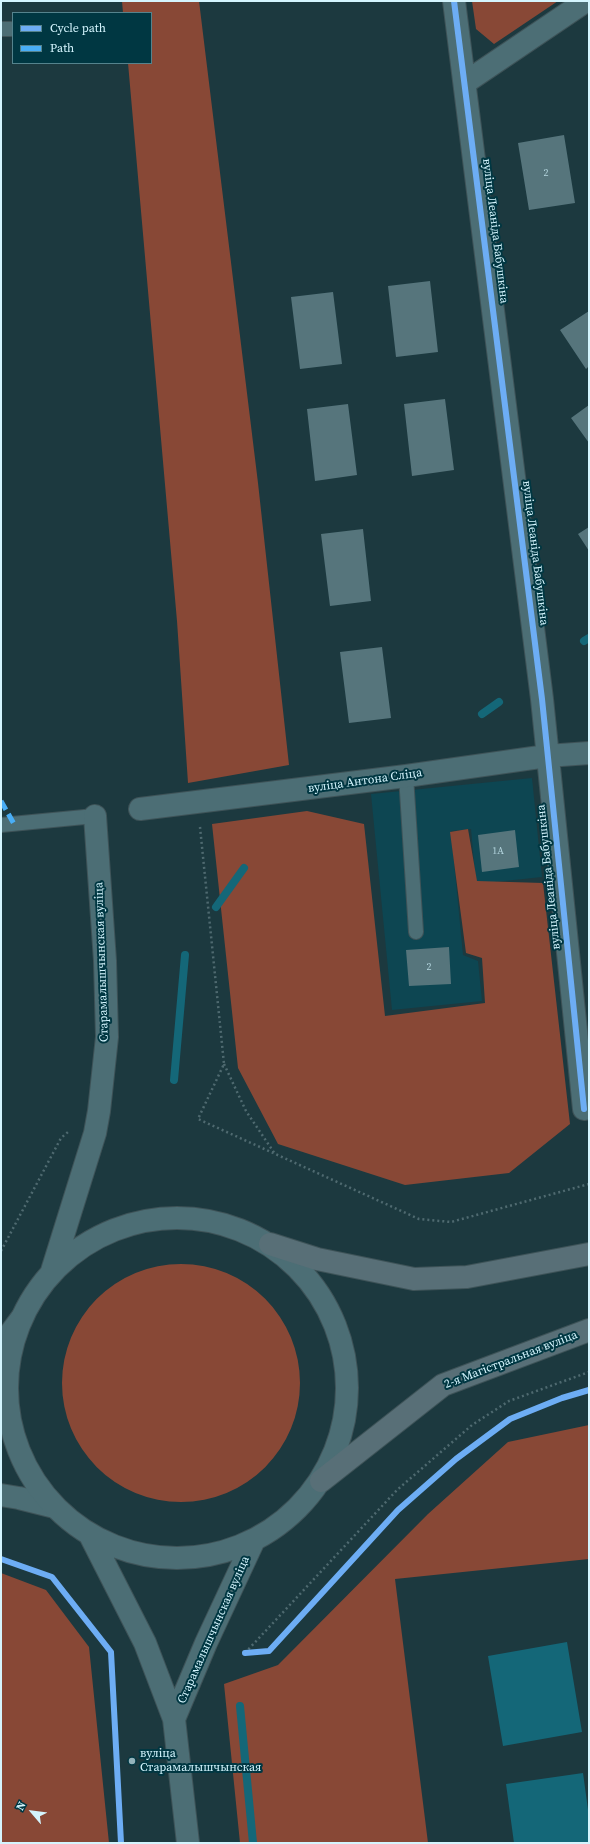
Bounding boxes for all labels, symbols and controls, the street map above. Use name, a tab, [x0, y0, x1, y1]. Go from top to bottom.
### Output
legend	[12, 12, 152, 64]
text: Cycle path	[50, 20, 106, 36]
text: Path	[50, 40, 74, 56]
street label: вуліца Леаніда Бабушкіна	[479, 158, 511, 304]
house number: 2	[544, 167, 548, 179]
street label: вуліца Леаніда Бабушкіна	[519, 480, 551, 626]
street label: вуліца Антона Сліца	[307, 766, 423, 796]
street label: вуліца Леаніда Бабушкіна	[534, 804, 564, 950]
house number: 1А	[492, 845, 504, 857]
street label: Старамалышчынская вуліца	[92, 882, 112, 1042]
house number: 2	[427, 961, 431, 973]
street label: 2-я Магістральная вуліца	[442, 1328, 580, 1392]
street label: Старамалышчынская вуліца	[175, 1554, 253, 1706]
place label: вуліца Старамалышчынская	[140, 1747, 261, 1775]
marker: вуліца Старамалышчынская	[127, 1756, 137, 1766]
north arrow	[12, 1792, 52, 1832]
text: N	[12, 1799, 29, 1813]

